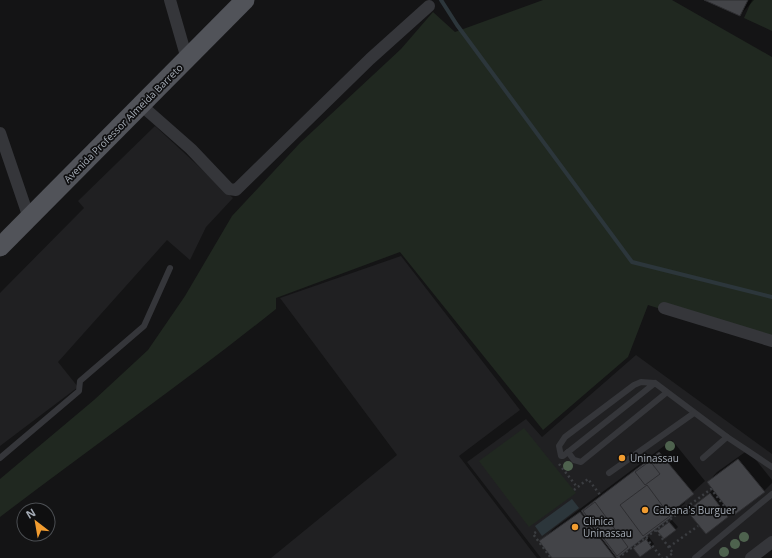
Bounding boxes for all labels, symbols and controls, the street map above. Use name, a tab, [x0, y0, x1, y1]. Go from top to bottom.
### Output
street label: Avenida Professor Almeida Barreto	[60, 60, 186, 186]
place label: Uninassau	[630, 451, 679, 465]
marker: Uninassau	[617, 453, 627, 463]
north arrow	[16, 502, 56, 542]
place label: Cabana's Burguer	[653, 503, 736, 517]
text: N	[23, 504, 38, 522]
marker: Cabana's Burguer	[640, 505, 650, 515]
place label: Clinica Uninassau	[583, 514, 632, 540]
marker: Clinica Uninassau	[570, 522, 580, 532]

